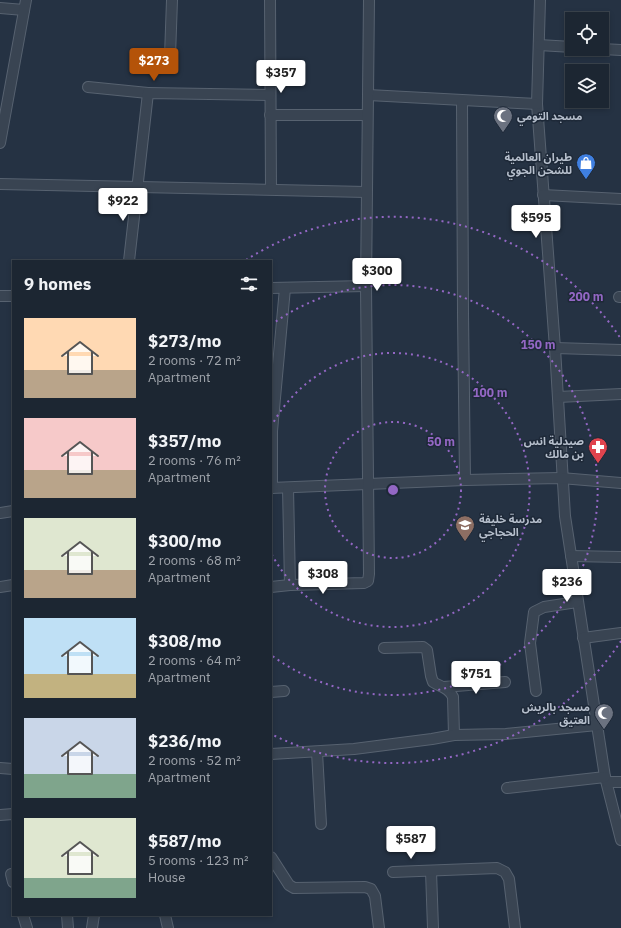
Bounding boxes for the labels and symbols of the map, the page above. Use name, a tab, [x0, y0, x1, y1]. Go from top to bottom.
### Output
pin: $273	[130, 48, 178, 82]
pin: $357	[257, 60, 305, 94]
mosque icon: مسجد التومي	[492, 105, 514, 133]
place label: مسجد التومي	[517, 109, 582, 126]
place label: طيران العالمية للشحن الجوي	[504, 150, 572, 180]
shop icon: طيران العالمية للشحن الجوي	[575, 152, 597, 180]
pin: $922	[99, 188, 147, 222]
pin: $595	[512, 205, 560, 239]
pin: $300	[353, 258, 401, 292]
text: 200 m	[568, 289, 604, 304]
text: 150 m	[520, 337, 556, 352]
text: 100 m	[472, 385, 508, 400]
text: 50 m	[427, 434, 455, 449]
place label: صيدلية انس بن مالك	[524, 434, 584, 461]
pharmacy icon: صيدلية انس بن مالك	[587, 436, 609, 464]
centre of rings	[386, 483, 400, 497]
place label: مدرسة خليفة الحجاجي	[479, 512, 542, 542]
school or university icon: مدرسة خليفة الحجاجي	[454, 514, 476, 542]
pin: $308	[299, 561, 347, 595]
pin: $236	[543, 569, 591, 603]
pin: $751	[452, 661, 500, 695]
place label: مسجد بالريش العتيق	[522, 700, 590, 727]
mosque icon: مسجد بالريش العتيق	[593, 702, 615, 730]
pin: $587	[387, 826, 435, 860]

